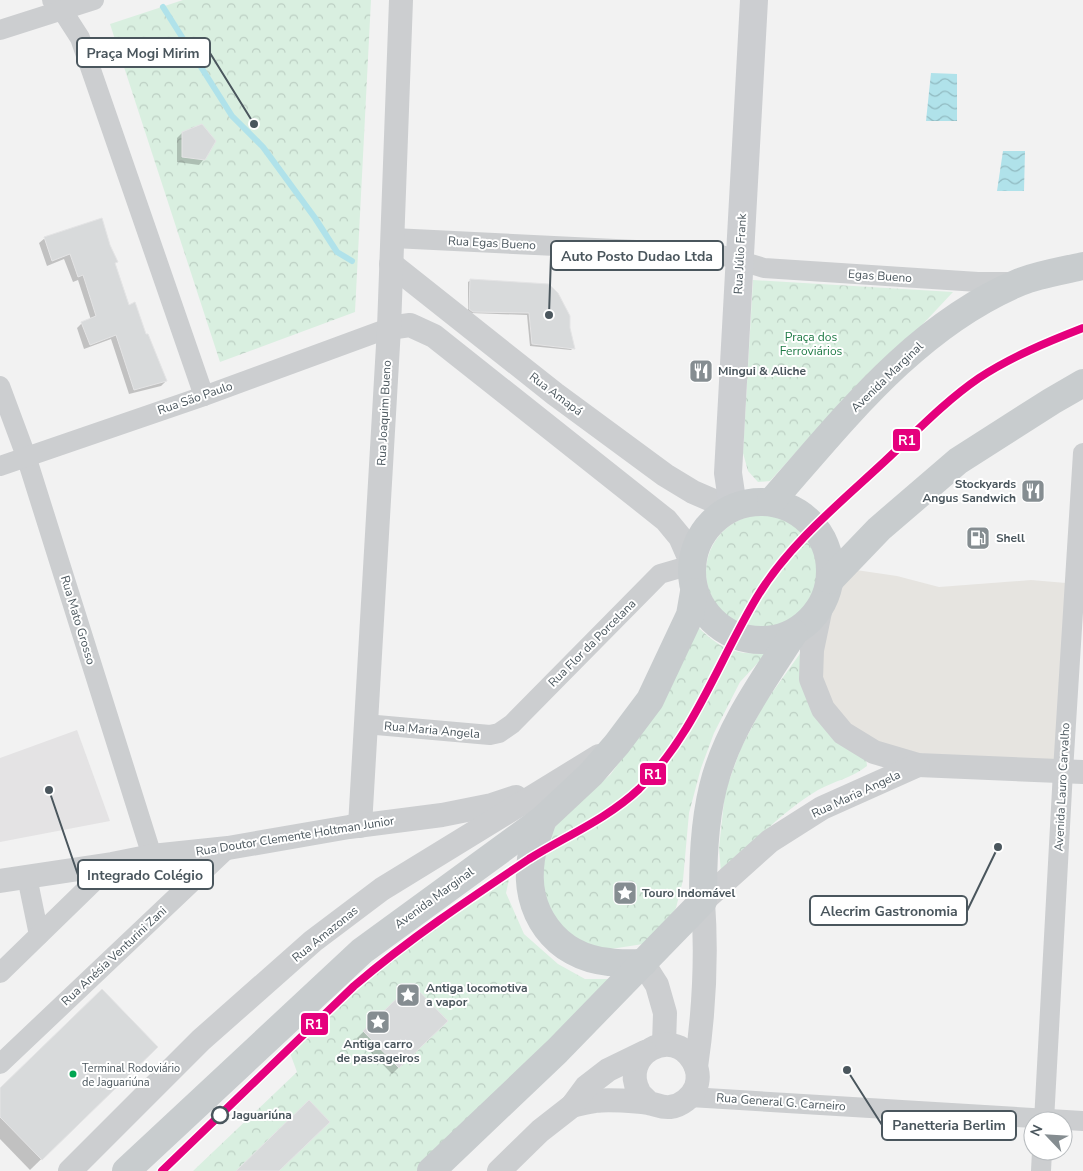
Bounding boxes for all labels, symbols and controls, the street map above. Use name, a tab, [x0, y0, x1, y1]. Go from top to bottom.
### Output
callout: Praça Mogi Mirim	[77, 38, 210, 67]
text: Praça Mogi Mirim	[86, 44, 200, 63]
street label: Rua Júlio Frank	[730, 212, 750, 295]
street label: Rua Egas Bueno	[448, 233, 537, 253]
callout: Auto Posto Dudao Ltda	[551, 241, 723, 270]
text: Auto Posto Dudao Ltda	[561, 247, 713, 266]
street label: Egas Bueno	[848, 266, 913, 286]
park label: Praça dos Ferroviários	[780, 329, 843, 359]
street label: Avenida Marginal	[848, 338, 927, 416]
restaurant icon: Mingui & Aliche	[688, 358, 714, 384]
street label: Rua Joaquim Bueno	[373, 359, 395, 466]
place label: Mingui & Aliche	[718, 363, 806, 379]
street label: Rua Amapá	[526, 369, 586, 419]
street label: Rua São Paulo	[155, 378, 235, 418]
line badge: R1	[892, 428, 921, 452]
text: R1	[898, 431, 916, 450]
place label: Stockyards Angus Sandwich	[922, 476, 1016, 506]
restaurant icon: Stockyards Angus Sandwich	[1020, 478, 1046, 504]
fuel station icon: Shell	[965, 525, 991, 551]
place label: Shell	[996, 530, 1025, 546]
street label: Rua Mato Grosso	[57, 573, 99, 667]
street label: Rua Flor da Porcelana	[545, 596, 639, 690]
street label: Rua Maria Angela	[383, 718, 481, 742]
street label: Avenida Lauro Carvalho	[1051, 722, 1073, 852]
line badge: R1	[639, 762, 667, 786]
text: R1	[644, 765, 662, 784]
street label: Rua Maria Angela	[809, 766, 903, 822]
street label: Rua Doutor Clemente Holtman Junior	[195, 812, 396, 860]
callout: Integrado Colégio	[78, 860, 213, 889]
street label: Avenida Marginal	[391, 864, 477, 932]
text: Integrado Colégio	[87, 866, 203, 885]
place icon: Touro Indomável	[612, 880, 638, 906]
place label: Touro Indomável	[642, 885, 735, 901]
callout: Alecrim Gastronomia	[810, 896, 967, 925]
street label: Rua Amazonas	[289, 902, 362, 966]
text: Alecrim Gastronomia	[820, 902, 958, 921]
street label: Rua Anésia Venturini Zani	[58, 903, 170, 1009]
place label: Antiga locomotiva a vapor	[426, 980, 528, 1010]
place icon: Antiga locomotiva a vapor	[395, 982, 421, 1008]
place icon: Antiga carro de passageiros	[365, 1009, 391, 1035]
line badge: R1	[300, 1012, 329, 1036]
text: R1	[305, 1015, 323, 1034]
place label: Antiga carro de passageiros	[336, 1036, 420, 1066]
place label: Terminal Rodoviário de Jaguariúna	[82, 1061, 180, 1090]
marker: Terminal Rodoviário de Jaguariúna	[68, 1069, 78, 1079]
street label: Rua General G. Carneiro	[716, 1089, 847, 1115]
marker: Jaguariúna	[211, 1106, 229, 1124]
place label: Jaguariúna	[231, 1107, 292, 1123]
callout: Panetteria Berlim	[882, 1111, 1016, 1140]
north arrow	[1023, 1111, 1073, 1161]
text: Panetteria Berlim	[892, 1116, 1006, 1135]
text: N	[1026, 1122, 1047, 1139]

